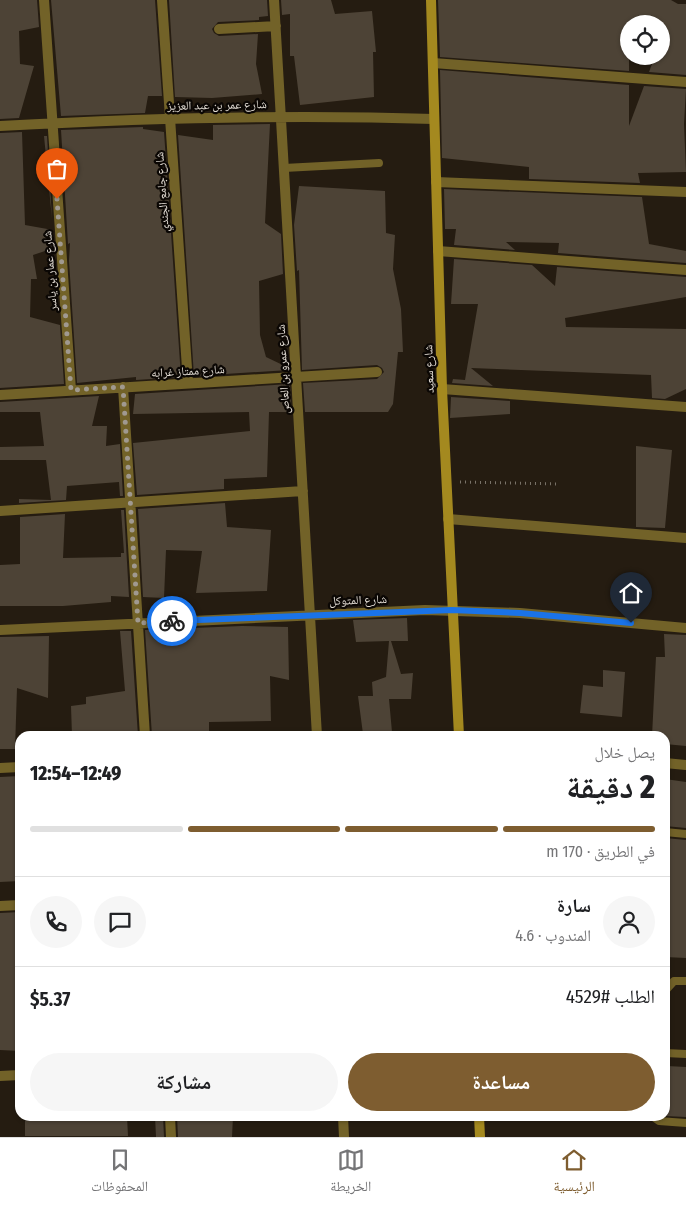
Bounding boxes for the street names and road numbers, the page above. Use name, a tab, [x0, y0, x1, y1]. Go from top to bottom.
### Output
street label: شارع عمر بن عبد العزيز	[166, 97, 267, 114]
street label: شارع جامع الجندي	[152, 151, 175, 233]
street label: شارع عمار بن ياسر	[40, 230, 61, 312]
street label: شارع عمرو بن العاص	[274, 324, 293, 414]
street label: شارع سعيد	[421, 344, 438, 393]
street label: شارع ممتاز غرابه	[151, 362, 225, 381]
street label: شارع المتوكل	[329, 592, 387, 609]

